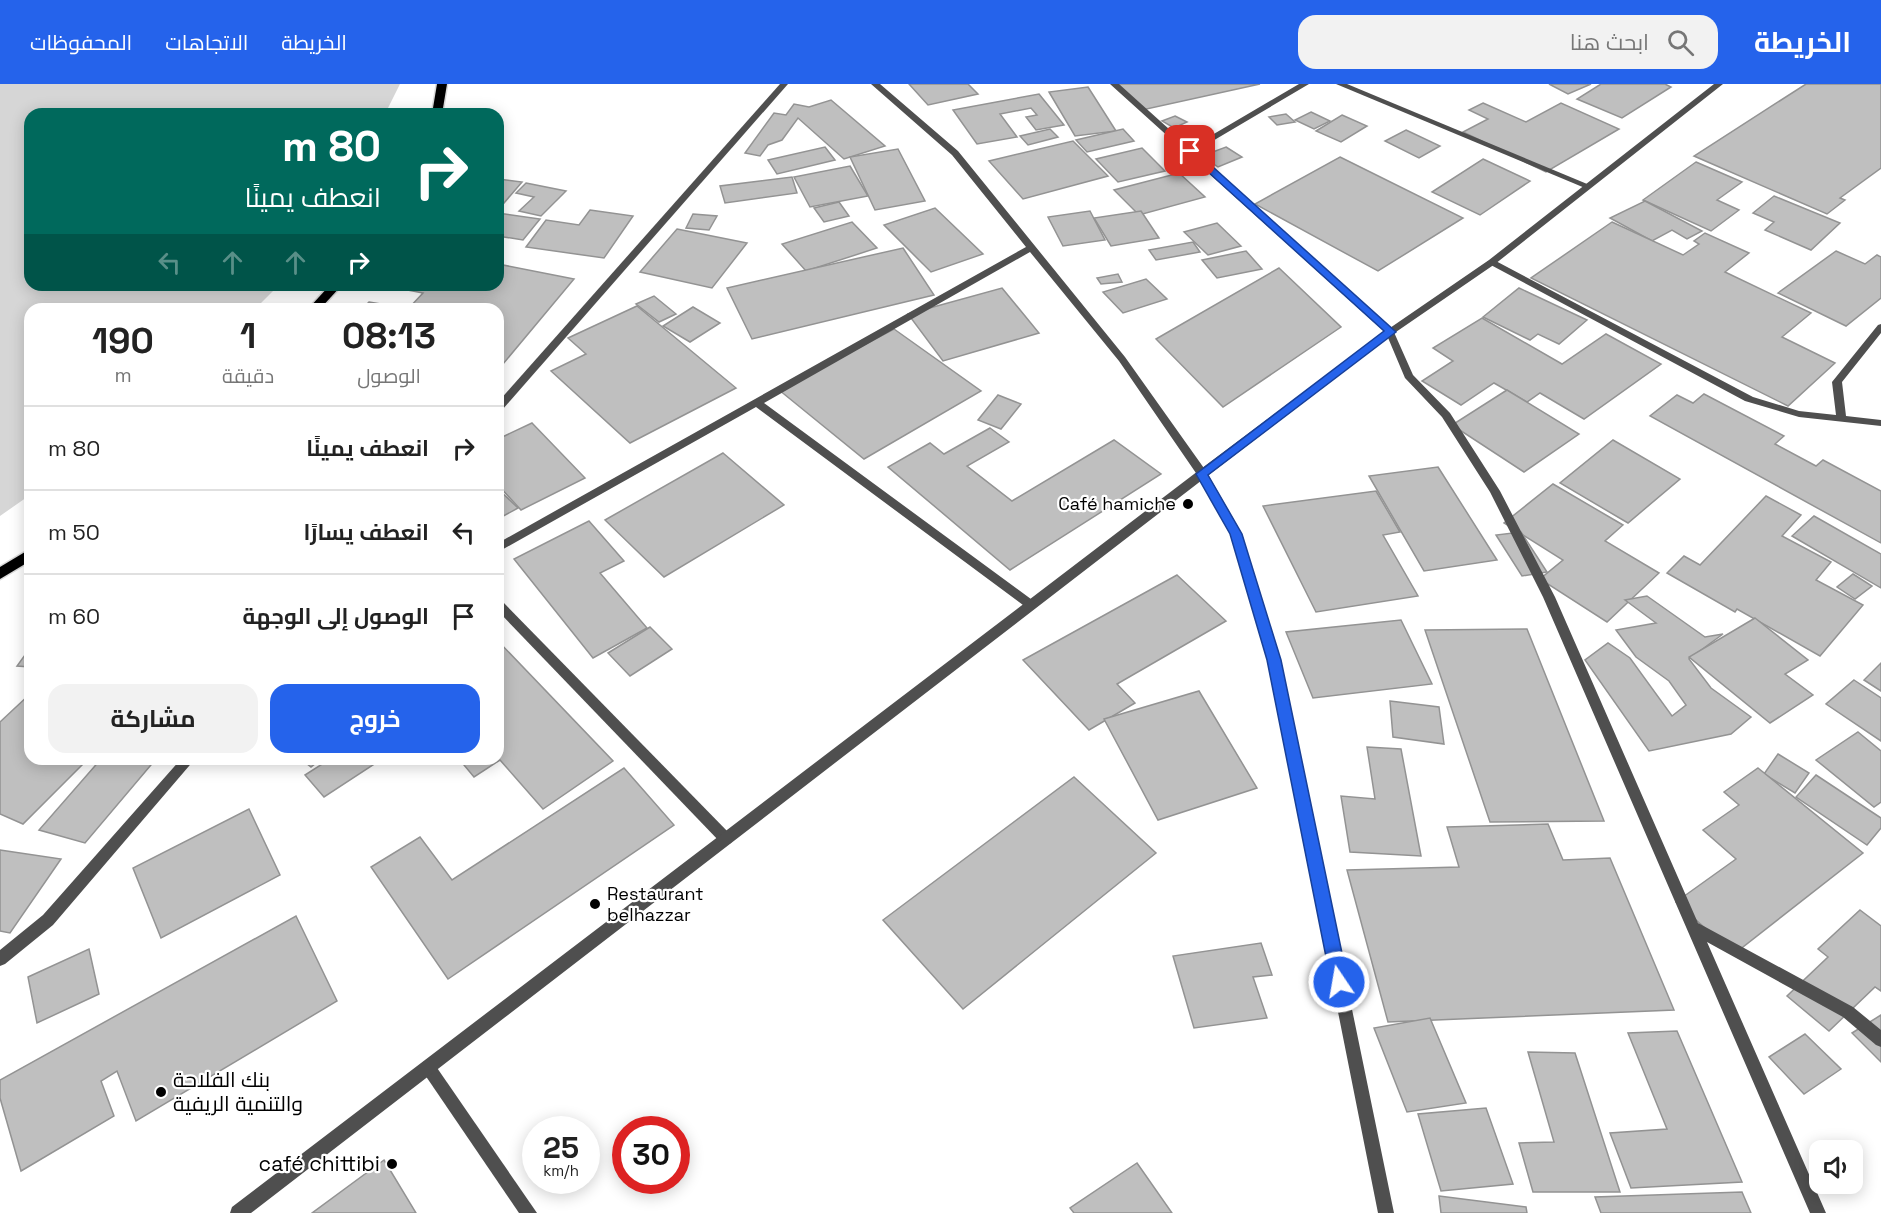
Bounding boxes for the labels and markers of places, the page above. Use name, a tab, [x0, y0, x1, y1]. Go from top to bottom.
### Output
pin	[1164, 125, 1215, 176]
place label: Café hamiche	[1058, 492, 1176, 515]
marker: Café hamiche	[1181, 497, 1195, 511]
place label: Restaurant belhazzar	[607, 882, 704, 926]
marker: Restaurant belhazzar	[588, 897, 602, 911]
place label: بنك الفلاحة والتنمية الريفية	[173, 1066, 303, 1117]
marker: بنك الفلاحة والتنمية الريفية	[154, 1085, 168, 1099]
place label: café chittibi	[259, 1150, 380, 1177]
marker: café chittibi	[385, 1157, 399, 1171]

